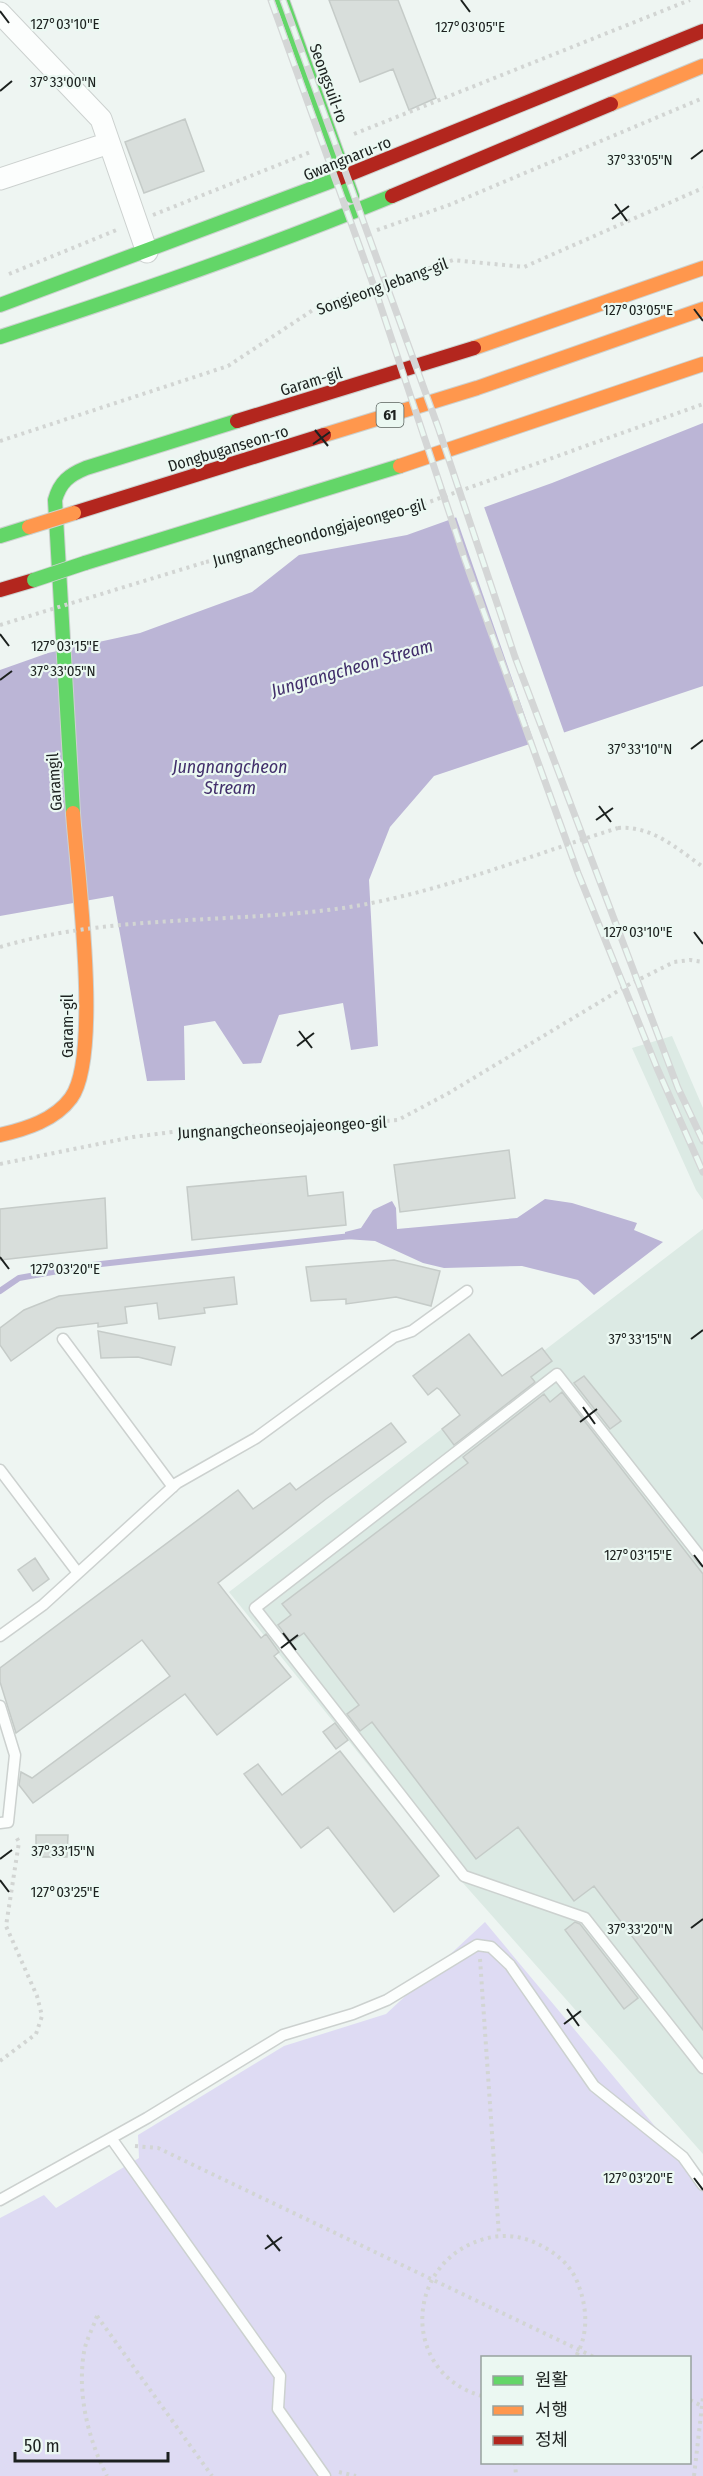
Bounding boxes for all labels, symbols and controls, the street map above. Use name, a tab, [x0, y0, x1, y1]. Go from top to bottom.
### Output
text: 127°03'10"E	[30, 15, 100, 33]
text: 127°03'05"E	[435, 18, 505, 36]
street label: Seongsuil-ro	[305, 41, 352, 125]
text: 37°33'00"N	[30, 73, 96, 91]
street label: Gwangnaru-ro	[301, 132, 394, 185]
text: 37°33'05"N	[607, 151, 673, 169]
street label: Songjeong Jebang-gil	[314, 254, 450, 319]
text: 127°03'05"E	[603, 301, 673, 319]
street label: Garam-gil	[278, 363, 344, 400]
road number: 61	[376, 403, 404, 427]
street label: Dongbuganseon-ro	[166, 421, 291, 476]
street label: Jungnangcheondongjajeongeo-gil	[211, 495, 428, 570]
water label: Jungrangcheon Stream	[268, 634, 435, 702]
text: 127°03'15"E	[31, 637, 99, 655]
text: 37°33'05"N	[30, 662, 96, 680]
text: 37°33'10"N	[608, 740, 672, 758]
street label: Garamgil	[43, 752, 66, 812]
water label: Jungnangcheon Stream	[171, 756, 288, 799]
text: 127°03'10"E	[603, 923, 673, 941]
street label: Garam-gil	[58, 994, 77, 1058]
street label: Jungnangcheonseojajeongeo-gil	[177, 1113, 387, 1142]
text: 127°03'20"E	[30, 1260, 100, 1278]
text: 37°33'15"N	[608, 1330, 672, 1348]
text: 127°03'15"E	[604, 1546, 672, 1564]
text: 37°33'15"N	[31, 1842, 95, 1860]
text: 127°03'25"E	[31, 1883, 99, 1901]
text: 37°33'20"N	[607, 1920, 673, 1938]
text: 127°03'20"E	[603, 2169, 673, 2187]
legend	[481, 2356, 691, 2464]
text: 원활	[535, 2369, 568, 2391]
text: 서행	[535, 2399, 568, 2421]
scale bar	[15, 2425, 168, 2463]
text: 정체	[535, 2429, 568, 2451]
text: 50 m	[24, 2435, 60, 2457]

